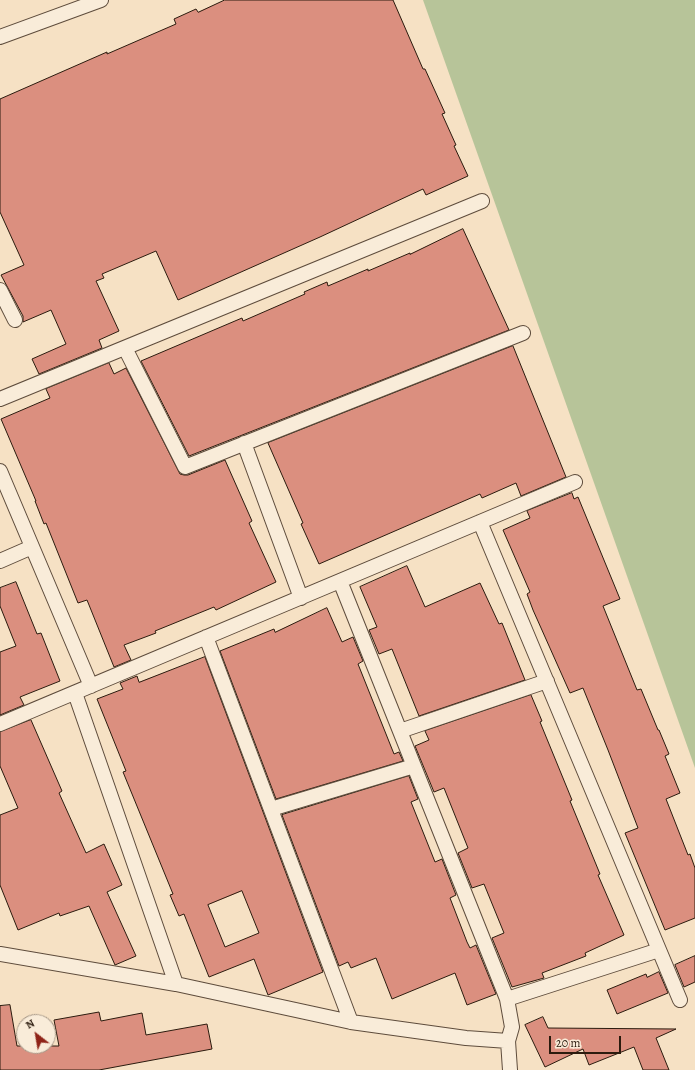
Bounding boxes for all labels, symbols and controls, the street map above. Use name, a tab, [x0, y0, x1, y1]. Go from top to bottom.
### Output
north arrow	[16, 1014, 56, 1054]
text: N	[23, 1016, 37, 1033]
scale bar	[551, 1028, 623, 1054]
text: 20 m	[556, 1035, 580, 1051]

